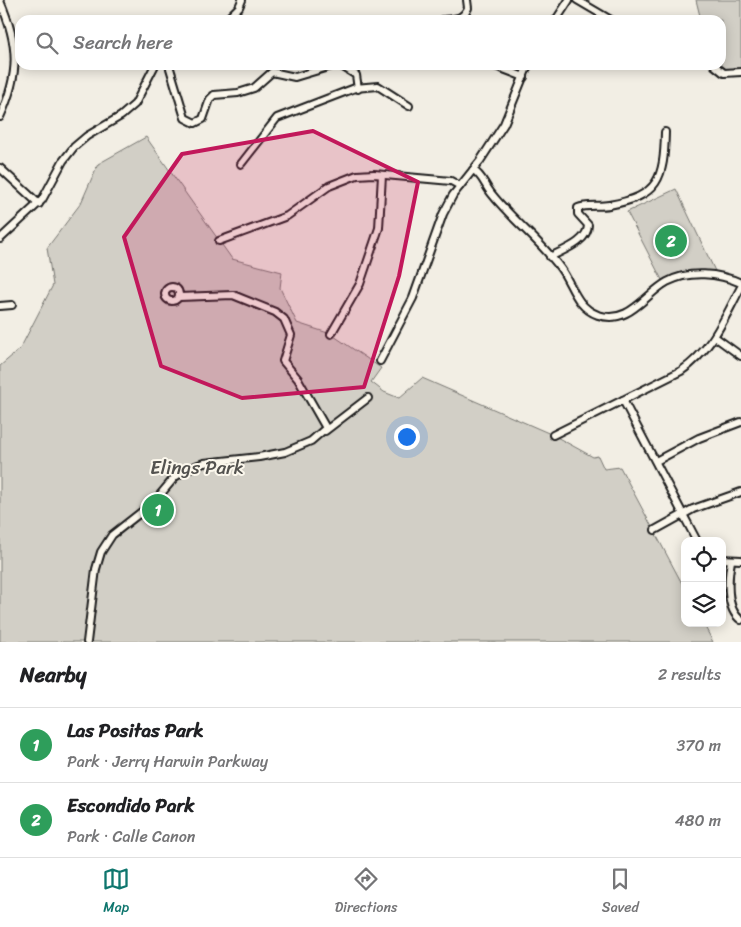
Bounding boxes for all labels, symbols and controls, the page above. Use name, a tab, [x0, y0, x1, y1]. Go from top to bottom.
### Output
search box	[15, 15, 726, 70]
text: Search here	[73, 26, 173, 59]
icon: search	[33, 29, 61, 57]
pin: 2	[655, 222, 687, 260]
your location	[394, 424, 420, 450]
park label: Elings Park	[150, 451, 244, 484]
pin: 1	[142, 491, 174, 529]
map controls	[681, 537, 726, 627]
button: locate	[681, 537, 726, 582]
button: layers	[681, 582, 726, 627]
text: Nearby	[20, 656, 86, 694]
text: 2 results	[658, 660, 721, 689]
text: Las Positas Park	[67, 714, 204, 747]
text: 1	[33, 731, 39, 760]
text: 370 m	[677, 731, 721, 760]
text: Park · Jerry Harwin Parkway	[67, 747, 268, 776]
text: Escondido Park	[67, 789, 194, 822]
text: 2	[31, 806, 41, 835]
text: 480 m	[675, 806, 721, 835]
text: Park · Calle Canon	[67, 822, 195, 851]
tab: Map	[102, 865, 130, 920]
tab: Directions	[335, 865, 397, 920]
tab: Saved	[602, 865, 639, 920]

